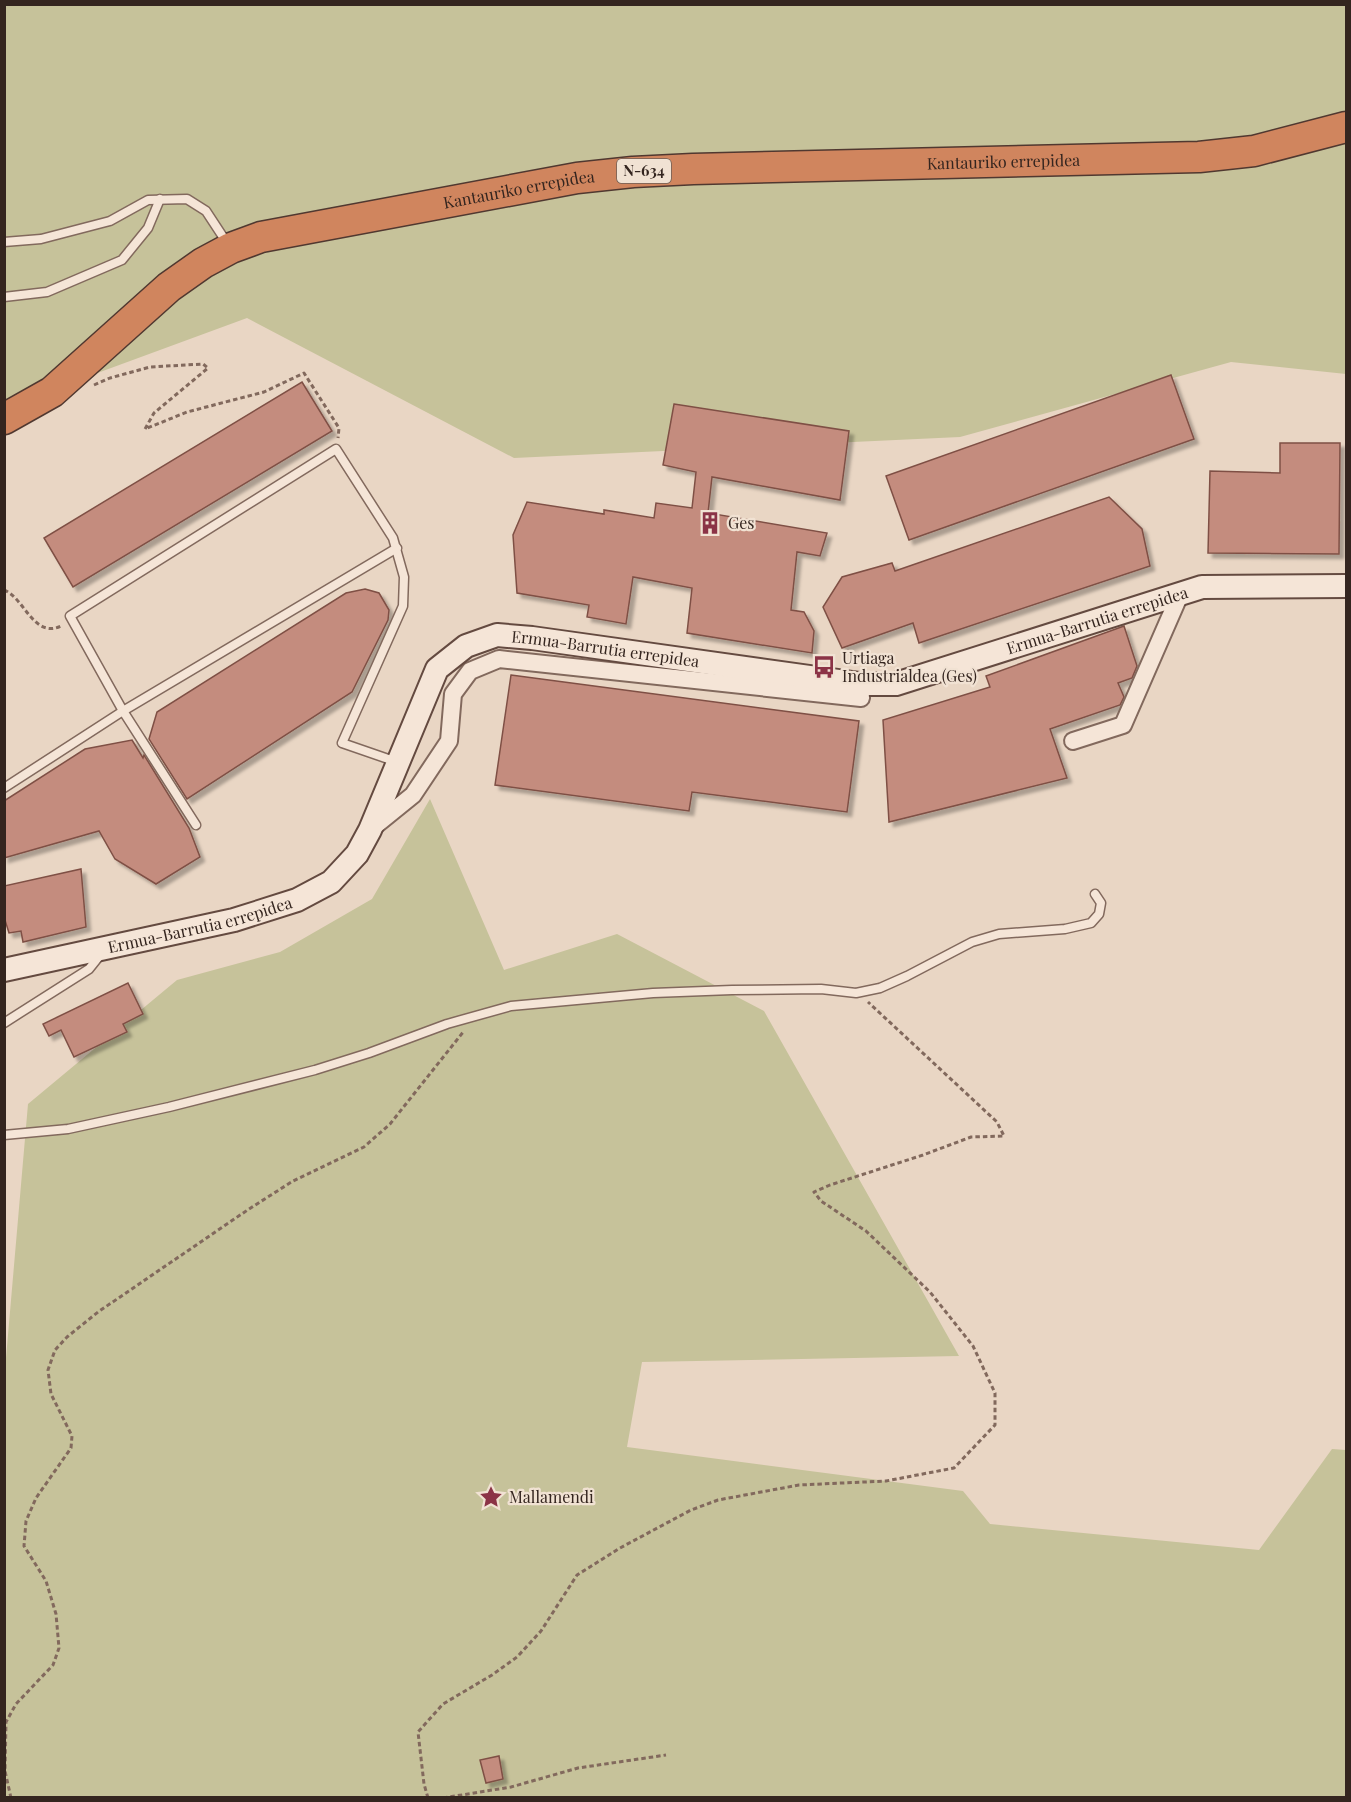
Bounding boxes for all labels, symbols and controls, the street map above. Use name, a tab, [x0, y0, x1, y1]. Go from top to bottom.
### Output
street label: Kantauriko errepidea	[926, 149, 1080, 173]
road number: N-634	[617, 159, 671, 183]
street label: Kantauriko errepidea	[441, 165, 596, 213]
building icon: Ges	[697, 510, 723, 536]
place label: Ges	[728, 512, 755, 533]
street label: Ermua-Barrutia errepidea	[1004, 581, 1190, 658]
street label: Ermua-Barrutia errepidea	[511, 625, 701, 671]
place label: Urtiaga Industrialdea (Ges)	[842, 647, 977, 686]
bus stop icon: Urtiaga Industrialdea (Ges)	[811, 654, 837, 680]
street label: Ermua-Barrutia errepidea	[106, 891, 295, 957]
place icon: Mallamendi	[478, 1484, 504, 1510]
place label: Mallamendi	[509, 1486, 594, 1507]

